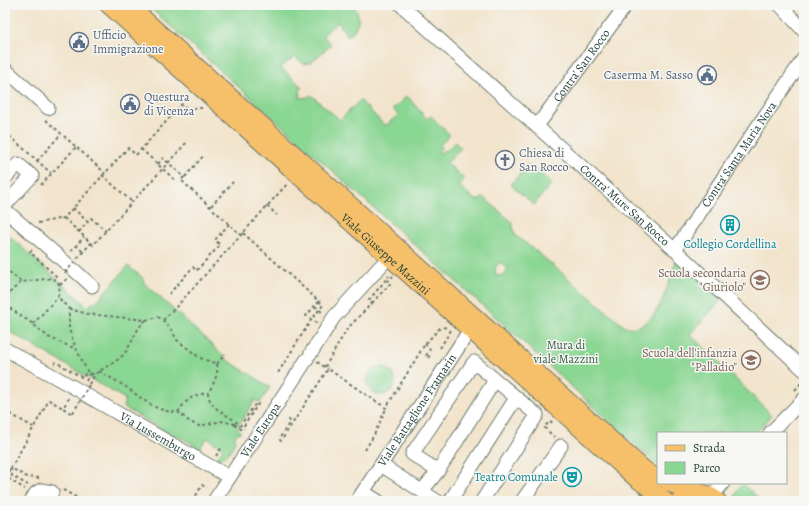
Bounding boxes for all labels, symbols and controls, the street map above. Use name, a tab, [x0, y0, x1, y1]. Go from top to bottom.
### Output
street label: Contra' San Rocco	[549, 26, 614, 105]
place label: Ufficio Immigrazione	[93, 27, 163, 57]
public building icon: Ufficio Immigrazione	[68, 31, 90, 53]
public building icon: Caserma M. Sasso	[696, 64, 718, 86]
place label: Caserma M. Sasso	[604, 67, 693, 83]
place label: Questura di Vicenza	[144, 89, 195, 119]
public building icon: Questura di Vicenza	[119, 93, 141, 115]
street label: Contra' Santa Maria Nova	[698, 98, 780, 210]
place label: Chiesa di San Rocco	[519, 145, 568, 175]
church icon: Chiesa di San Rocco	[494, 149, 516, 171]
street label: Contra' Mure San Rocco	[576, 161, 673, 249]
street label: Viale Giuseppe Mazzini	[337, 209, 434, 298]
building icon: Collegio Cordellina	[719, 214, 741, 236]
place label: Collegio Cordellina	[683, 236, 777, 252]
place label: Scuola secondaria "Giuriolo"	[658, 265, 746, 295]
school or university icon: Scuola secondaria "Giuriolo"	[749, 269, 771, 291]
park label: Mura di viale Mazzini	[532, 337, 599, 367]
place label: Scuola dell'infanzia "Palladio"	[642, 345, 737, 375]
school or university icon: Scuola dell'infanzia "Palladio"	[740, 349, 762, 371]
street label: Viale Battaglione Framarin	[374, 350, 460, 470]
street label: Viale Europa	[236, 399, 285, 461]
street label: Via Lussemburgo	[116, 408, 199, 464]
legend	[657, 432, 787, 484]
text: Strada	[693, 440, 726, 456]
text: Parco	[693, 460, 720, 476]
theatre icon: Teatro Comunale	[561, 466, 583, 488]
place label: Teatro Comunale	[474, 469, 558, 485]

